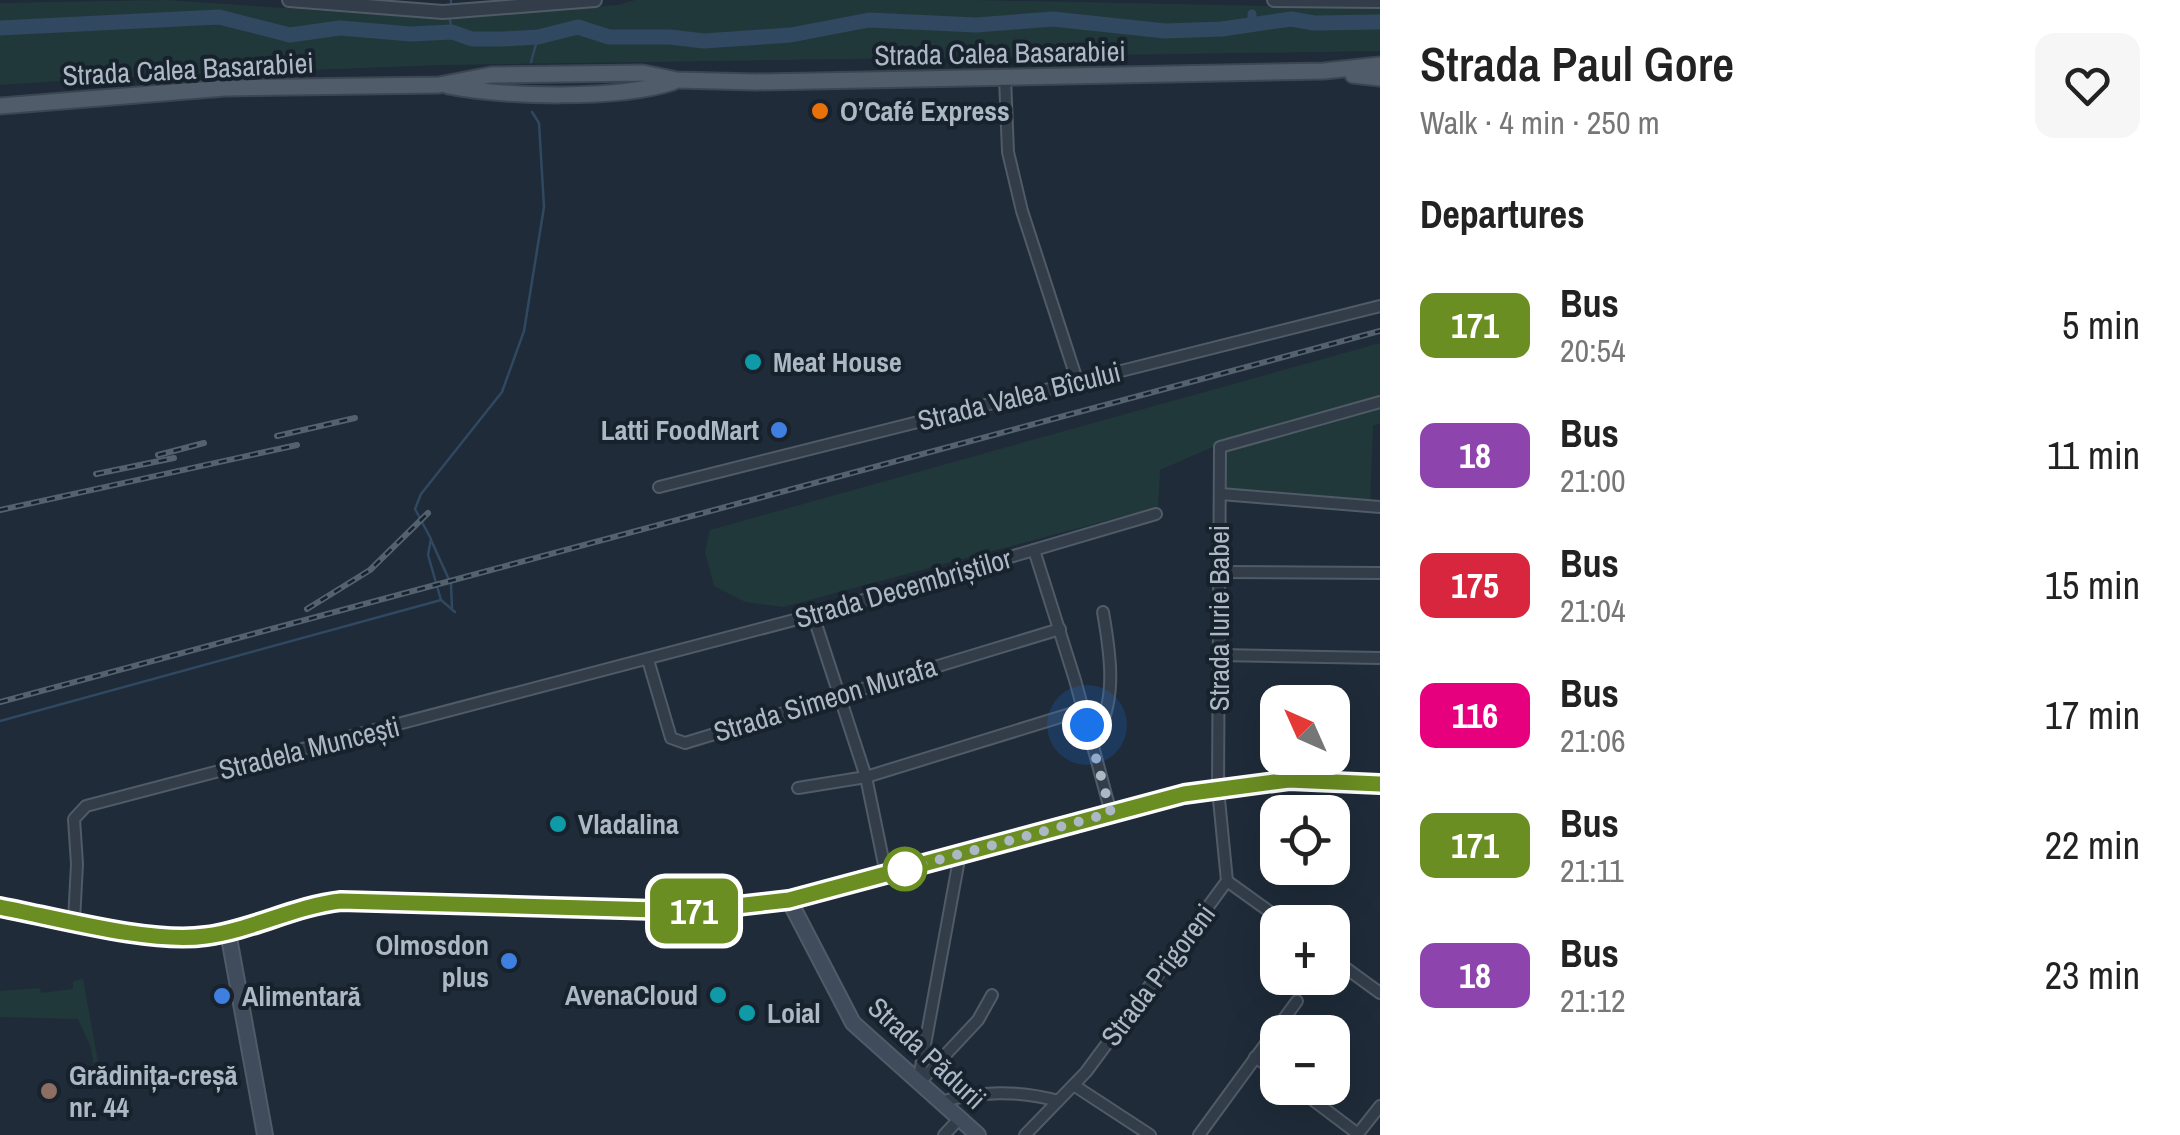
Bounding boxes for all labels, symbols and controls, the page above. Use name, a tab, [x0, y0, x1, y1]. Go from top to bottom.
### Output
text: Strada Paul Gore	[1420, 31, 1734, 96]
street label: Strada Calea Basarabiei	[874, 32, 1126, 74]
button: heart	[2035, 33, 2140, 138]
street label: Strada Calea Basarabiei	[61, 43, 315, 95]
place label: O’Café Express	[840, 92, 1010, 130]
marker: O’Café Express	[809, 100, 831, 122]
text: Walk · 4 min · 250 m	[1420, 101, 1660, 144]
text: Departures	[1420, 189, 1585, 240]
text: Bus	[1560, 278, 1619, 329]
text: 5 min	[2062, 300, 2140, 351]
text: 171	[1451, 302, 1499, 349]
text: 20:54	[1560, 329, 1626, 372]
place label: Meat House	[773, 343, 902, 381]
marker: Meat House	[742, 351, 764, 373]
street label: Strada Valea Bîcului	[914, 352, 1124, 440]
text: Bus	[1560, 408, 1619, 459]
place label: Latti FoodMart	[601, 411, 759, 449]
marker: Latti FoodMart	[768, 419, 790, 441]
text: 11 min	[2047, 430, 2140, 481]
text: 18	[1459, 432, 1491, 479]
text: 21:00	[1560, 459, 1626, 502]
street label: Strada Iurie Babei	[1200, 525, 1238, 711]
text: Bus	[1560, 538, 1619, 589]
street label: Strada Decembriștilor	[790, 539, 1016, 637]
text: 15 min	[2045, 560, 2140, 611]
text: 175	[1451, 562, 1499, 609]
text: 21:04	[1560, 589, 1626, 632]
street label: Strada Simeon Murafa	[709, 647, 941, 751]
text: Bus	[1560, 668, 1619, 719]
north arrow	[1260, 685, 1350, 775]
map controls	[1260, 685, 1350, 1105]
text: 17 min	[2045, 690, 2140, 741]
text: 116	[1452, 692, 1498, 739]
your location	[1062, 700, 1112, 750]
street label: Stradela Muncești	[215, 707, 403, 789]
text: 21:06	[1560, 719, 1626, 762]
button: locate	[1260, 795, 1350, 885]
text: Bus	[1560, 798, 1619, 849]
place label: Vladalina	[578, 805, 679, 843]
marker: Vladalina	[547, 813, 569, 835]
text: 22 min	[2045, 820, 2140, 871]
text: 171	[1451, 822, 1499, 869]
unlabelled marker	[884, 848, 926, 890]
text: 21:11	[1560, 849, 1624, 892]
line badge: 171	[636, 878, 752, 944]
text: 171	[670, 888, 718, 935]
street label: Strada Prigoreni	[1092, 896, 1224, 1054]
button: +	[1260, 905, 1350, 995]
place label: Olmosdon plus	[375, 926, 489, 996]
text: Bus	[1560, 928, 1619, 979]
marker: Olmosdon plus	[498, 950, 520, 972]
text: 23 min	[2045, 950, 2140, 1001]
text: 18	[1459, 952, 1491, 999]
place label: AvenaCloud	[565, 976, 698, 1014]
place label: Alimentară	[242, 977, 361, 1015]
text: 21:12	[1560, 979, 1626, 1022]
marker: AvenaCloud	[707, 984, 729, 1006]
marker: Alimentară	[211, 985, 233, 1007]
street label: Strada Pădurii	[860, 989, 994, 1117]
place label: Loial	[767, 994, 821, 1032]
marker: Loial	[736, 1002, 758, 1024]
button: −	[1260, 1015, 1350, 1105]
place label: Grădinița-creșă nr. 44	[69, 1056, 238, 1126]
marker: Grădinița-creșă nr. 44	[38, 1080, 60, 1102]

